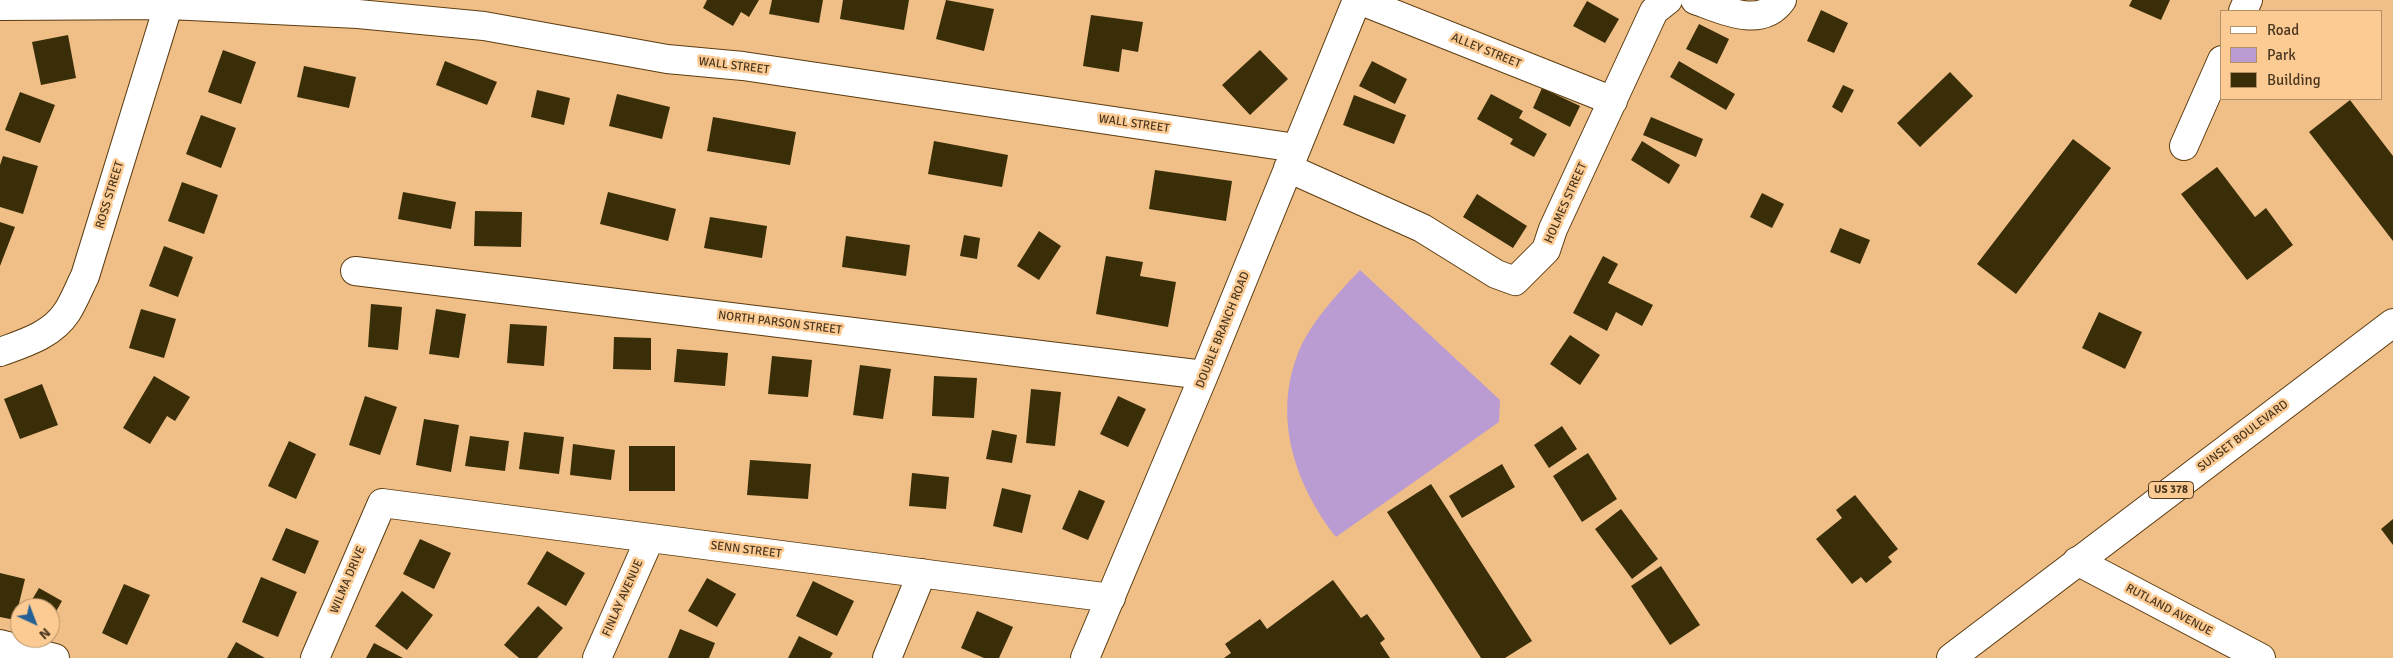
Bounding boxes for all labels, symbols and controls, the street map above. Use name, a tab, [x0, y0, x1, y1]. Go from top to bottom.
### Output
legend	[2220, 10, 2383, 100]
text: Road	[2267, 21, 2299, 39]
street label: ALLEY STREET	[1449, 30, 1523, 72]
text: Park	[2267, 46, 2296, 64]
street label: WALL STREET	[698, 55, 770, 77]
text: Building	[2267, 71, 2321, 89]
street label: WALL STREET	[1098, 112, 1170, 136]
street label: ROSS STREET	[93, 160, 127, 230]
street label: HOLMES STREET	[1542, 160, 1590, 246]
street label: DOUBLE BRANCH ROAD	[1193, 270, 1253, 390]
street label: NORTH PARSON STREET	[717, 308, 843, 338]
street label: SUNSET BOULEVARD	[2195, 397, 2291, 475]
road number: US 378	[2148, 482, 2194, 498]
street label: SENN STREET	[710, 539, 782, 561]
street label: WILMA DRIVE	[327, 544, 369, 616]
street label: FINLAY AVENUE	[600, 557, 646, 639]
street label: RUTLAND AVENUE	[2123, 581, 2215, 639]
north arrow	[10, 598, 60, 648]
text: N	[36, 624, 54, 643]

